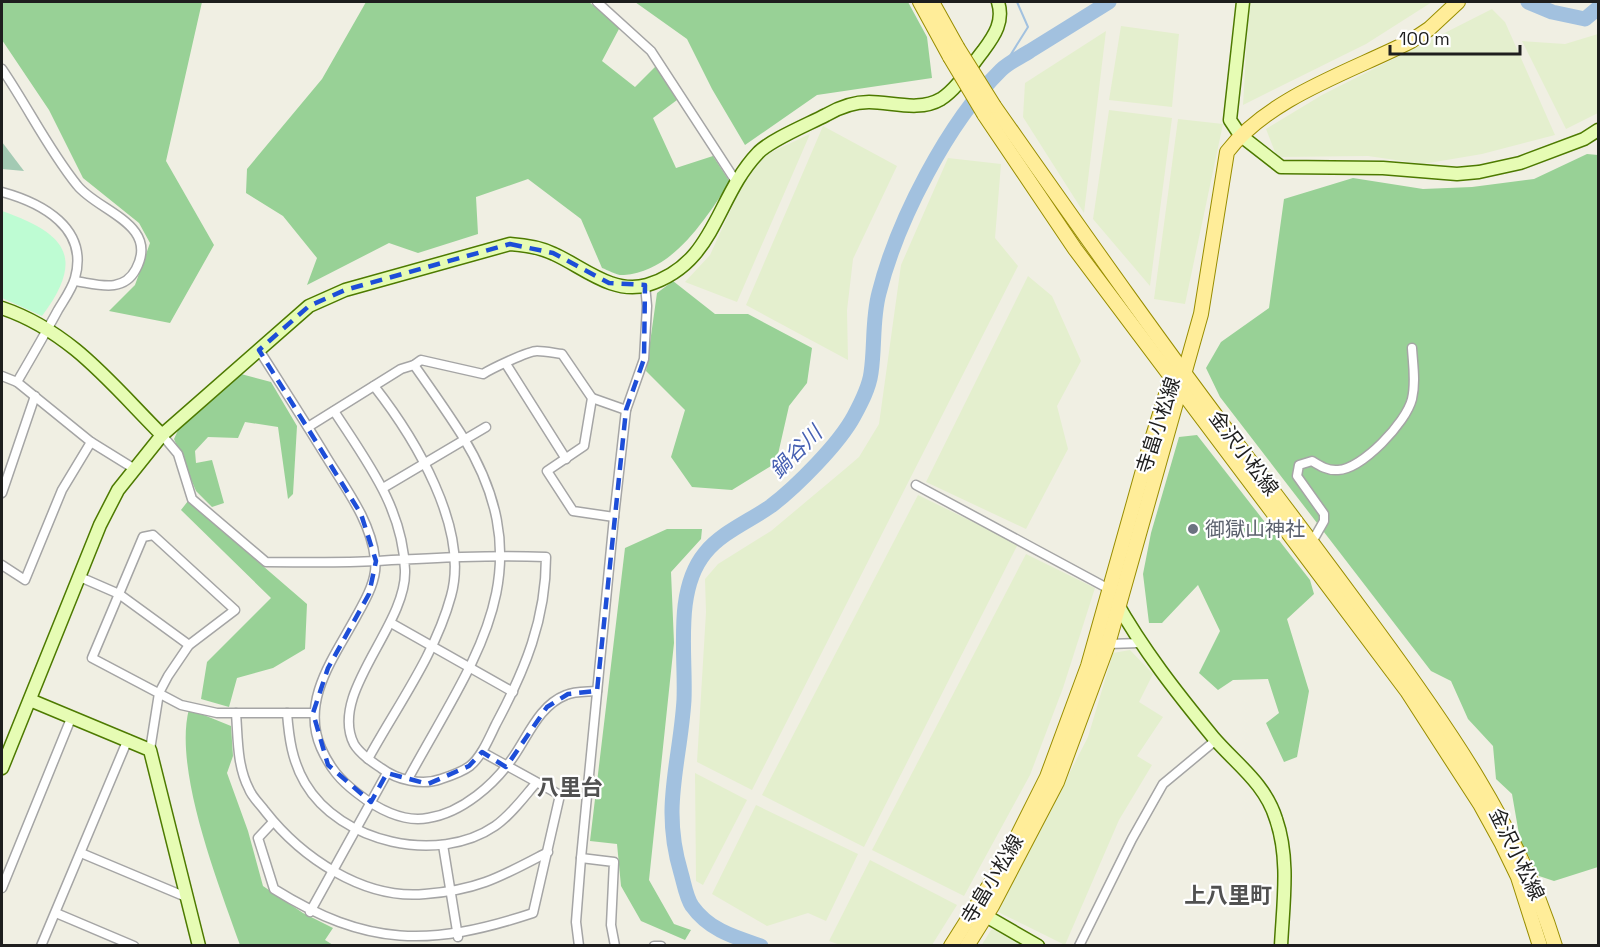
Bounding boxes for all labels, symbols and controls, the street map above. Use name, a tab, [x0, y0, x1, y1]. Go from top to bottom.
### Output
scale bar	[1390, 18, 1520, 56]
text: 100 m	[1399, 27, 1450, 50]
street label: 寺畠小松線	[1130, 373, 1186, 477]
street label: 金沢小松線	[1204, 405, 1284, 501]
water label: 鍋谷川	[764, 418, 829, 483]
place label: 御獄山神社	[1205, 516, 1305, 542]
marker: 御獄山神社	[1186, 522, 1200, 536]
district label: 八里台	[537, 773, 603, 801]
street label: 金沢小松線	[1483, 803, 1551, 905]
street label: 寺畠小松線	[955, 829, 1029, 929]
district label: 上八里町	[1184, 881, 1272, 909]

